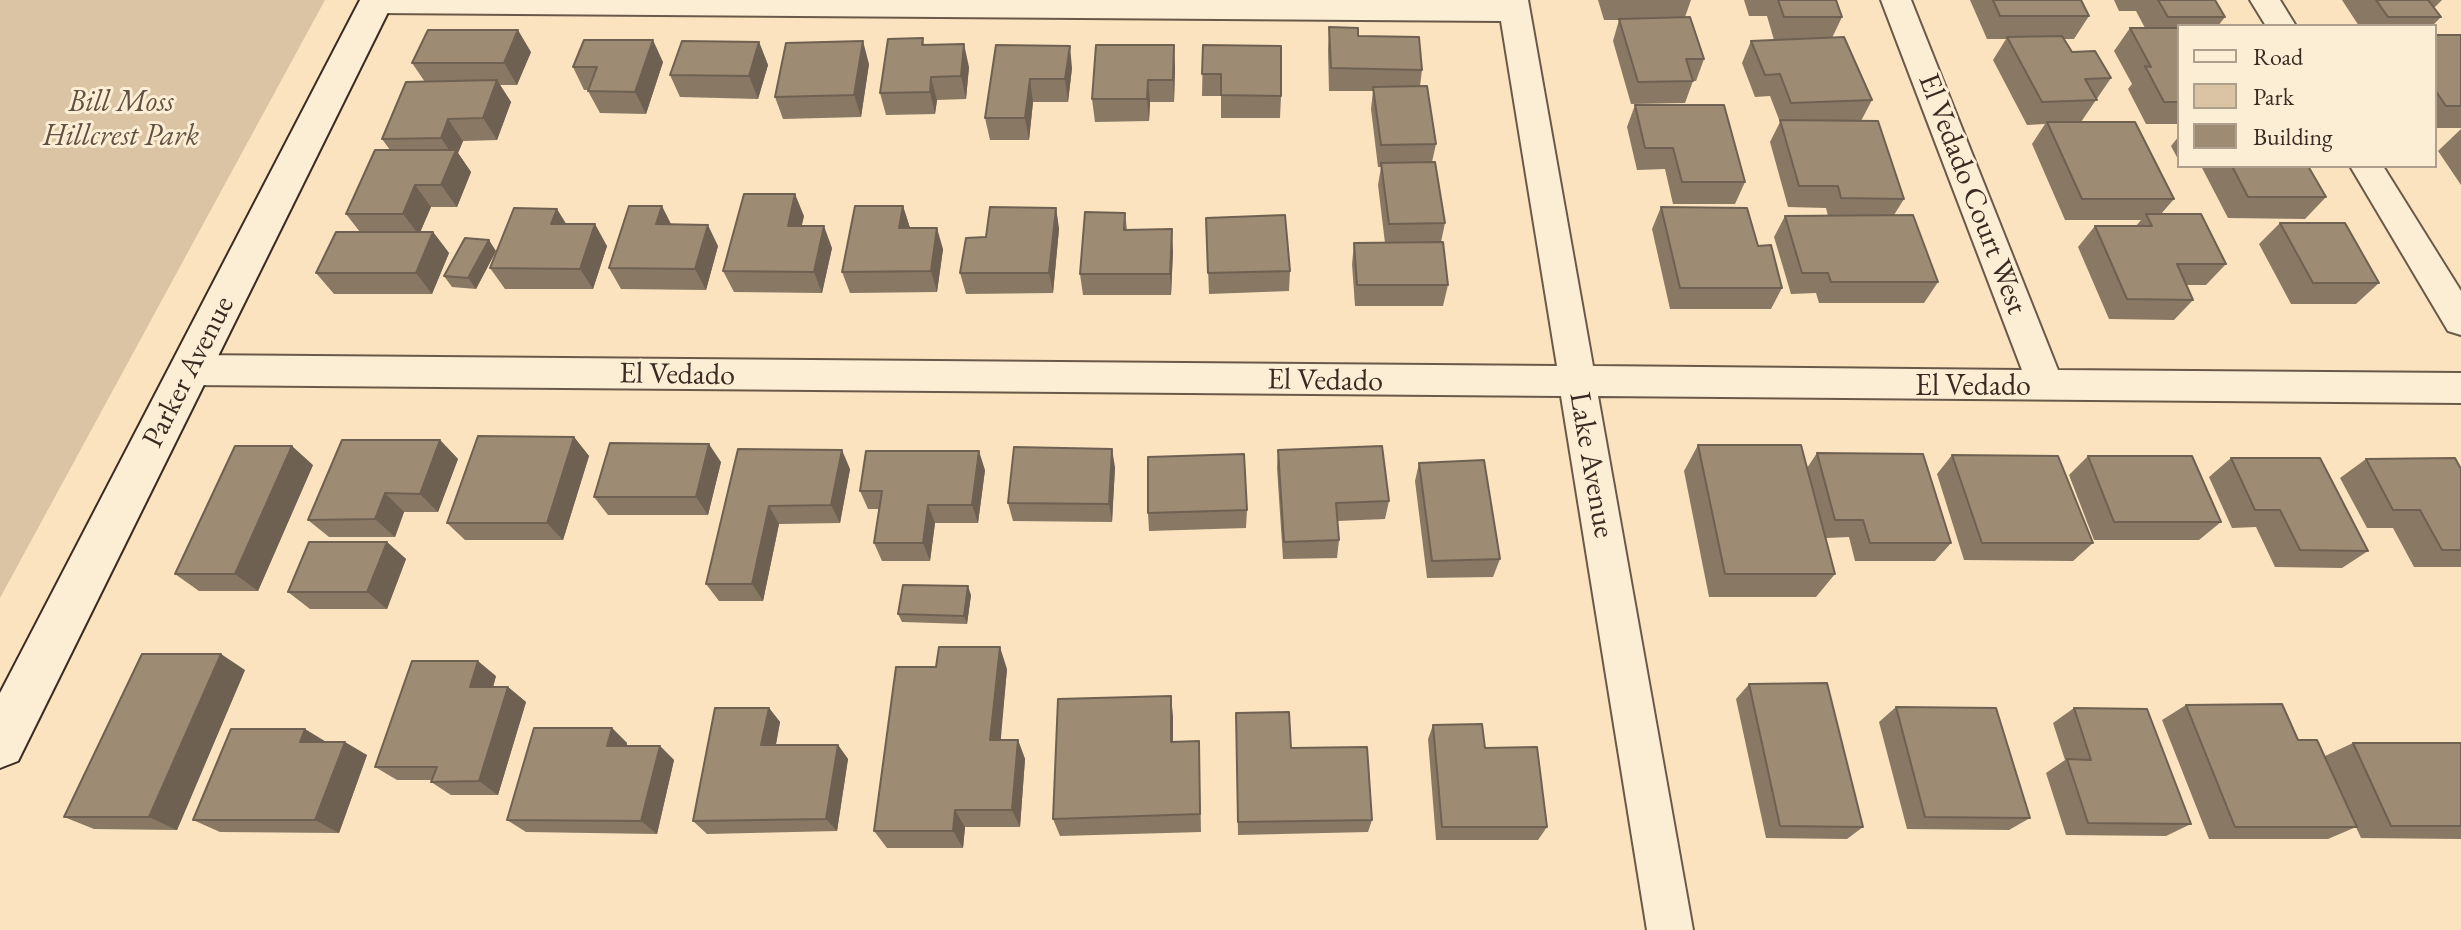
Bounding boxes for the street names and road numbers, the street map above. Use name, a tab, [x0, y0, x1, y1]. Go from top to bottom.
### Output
street label: El Vedado Court West	[1910, 69, 2034, 319]
street label: Parker Avenue	[136, 290, 242, 454]
street label: El Vedado	[619, 356, 735, 394]
street label: El Vedado	[1267, 362, 1383, 400]
street label: El Vedado	[1915, 369, 2031, 405]
street label: Lake Avenue	[1560, 389, 1622, 541]

